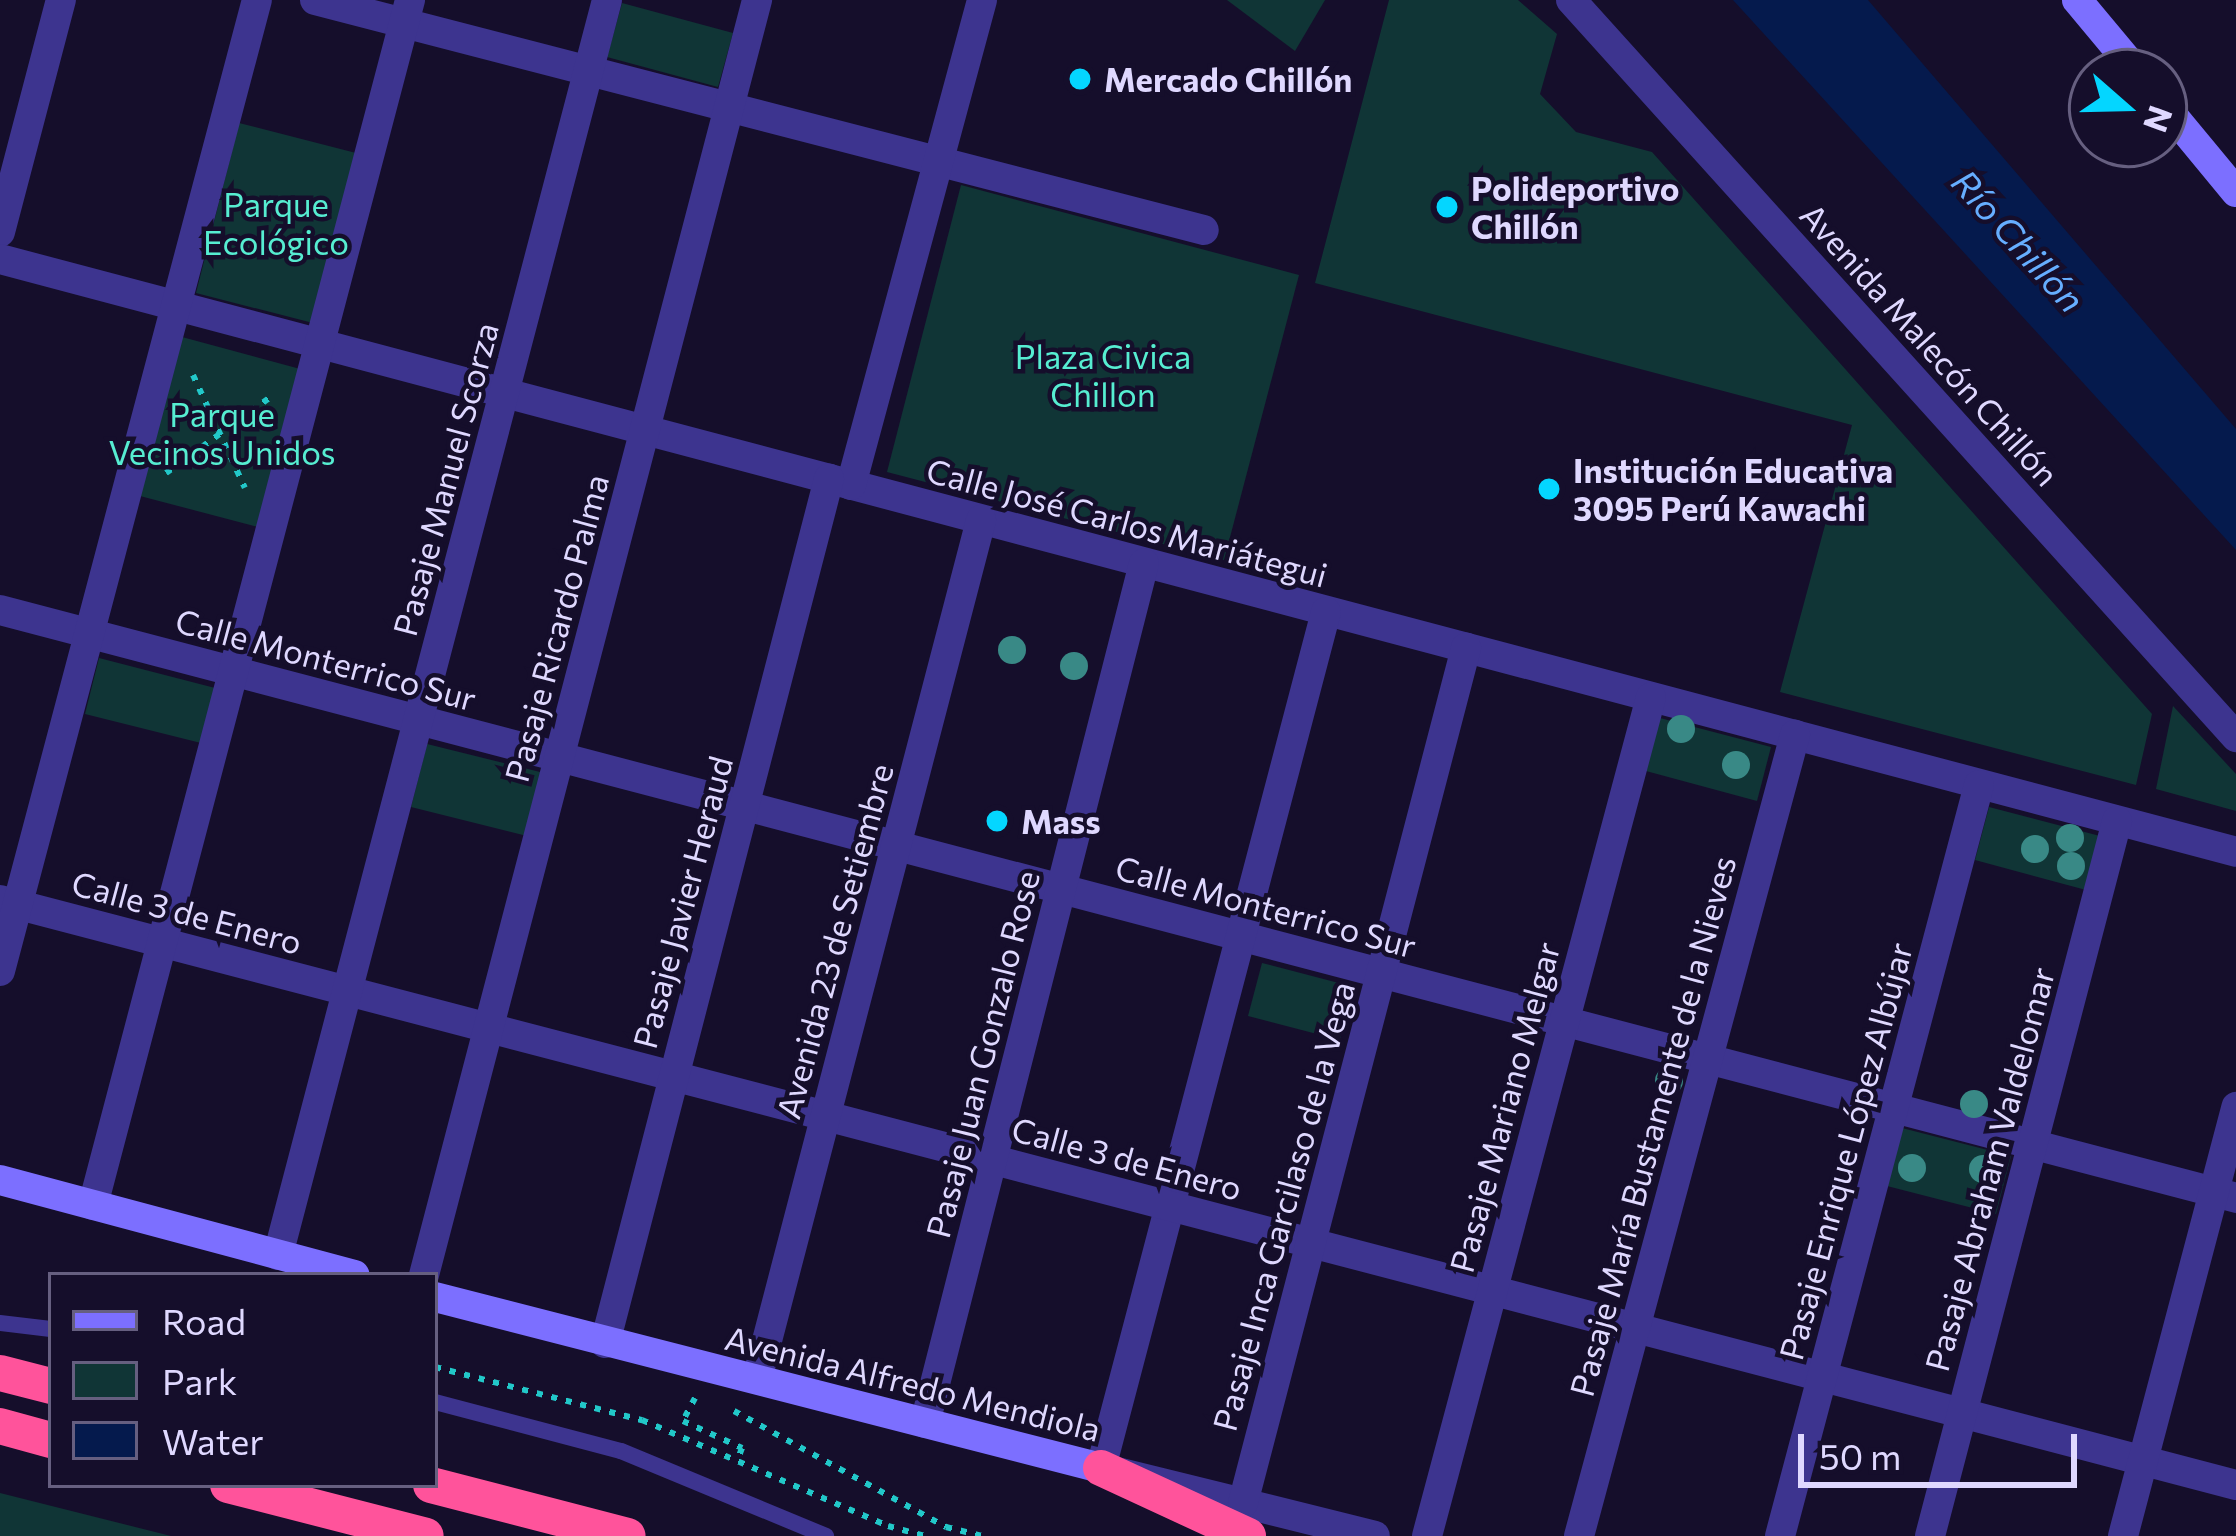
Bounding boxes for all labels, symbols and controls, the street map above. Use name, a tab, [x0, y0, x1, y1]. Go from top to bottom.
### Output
north arrow	[2068, 48, 2188, 168]
place label: Mercado Chillón	[1104, 59, 1352, 99]
marker: Mercado Chillón	[1067, 66, 1093, 92]
text: N	[2136, 101, 2183, 138]
water label: Río Chillón	[1944, 160, 2094, 320]
place label: Polideportivo Chillón	[1471, 168, 1679, 246]
park label: Parque Ecológico	[203, 184, 349, 262]
marker: Polideportivo Chillón	[1434, 194, 1460, 220]
street label: Avenida Malecón Chillón	[1793, 195, 2067, 493]
street label: Pasaje Manuel Scorza	[384, 318, 506, 640]
park label: Plaza Civica Chillon	[1015, 336, 1191, 414]
park label: Parque Vecinos Unidos	[108, 394, 336, 472]
street label: Calle José Carlos Mariátegui	[922, 449, 1332, 595]
place label: Institución Educativa 3095 Perú Kawachi	[1573, 450, 1893, 528]
street label: Pasaje Ricardo Palma	[496, 470, 616, 786]
marker: Institución Educativa 3095 Perú Kawachi	[1536, 476, 1562, 502]
street label: Calle Monterrico Sur	[171, 600, 481, 718]
street label: Pasaje Javier Heraud	[624, 752, 740, 1052]
street label: Avenida 23 de Setiembre	[768, 759, 900, 1123]
place label: Mass	[1021, 801, 1101, 841]
marker: Mass	[984, 808, 1010, 834]
street label: Calle Monterrico Sur	[1111, 847, 1421, 965]
street label: Pasaje María Bustamente de la Nieves	[1561, 852, 1743, 1400]
street label: Calle 3 de Enero	[68, 862, 306, 962]
street label: Pasaje Juan Gonzalo Rose	[917, 866, 1047, 1242]
street label: Pasaje Mariano Melgar	[1441, 938, 1567, 1276]
street label: Pasaje Enrique López Albújar	[1770, 938, 1920, 1364]
street label: Pasaje Abraham Valdelomar	[1916, 963, 2062, 1375]
street label: Pasaje Inca Garcilaso de la Vega	[1204, 977, 1362, 1435]
street label: Calle 3 de Enero	[1008, 1108, 1246, 1208]
legend	[48, 1272, 438, 1488]
text: Road	[162, 1298, 246, 1342]
street label: Avenida Alfredo Mendiola	[721, 1317, 1105, 1449]
text: Park	[162, 1358, 237, 1402]
scale bar	[1804, 1410, 2083, 1484]
text: Water	[162, 1418, 264, 1462]
text: 50 m	[1819, 1433, 1901, 1477]

